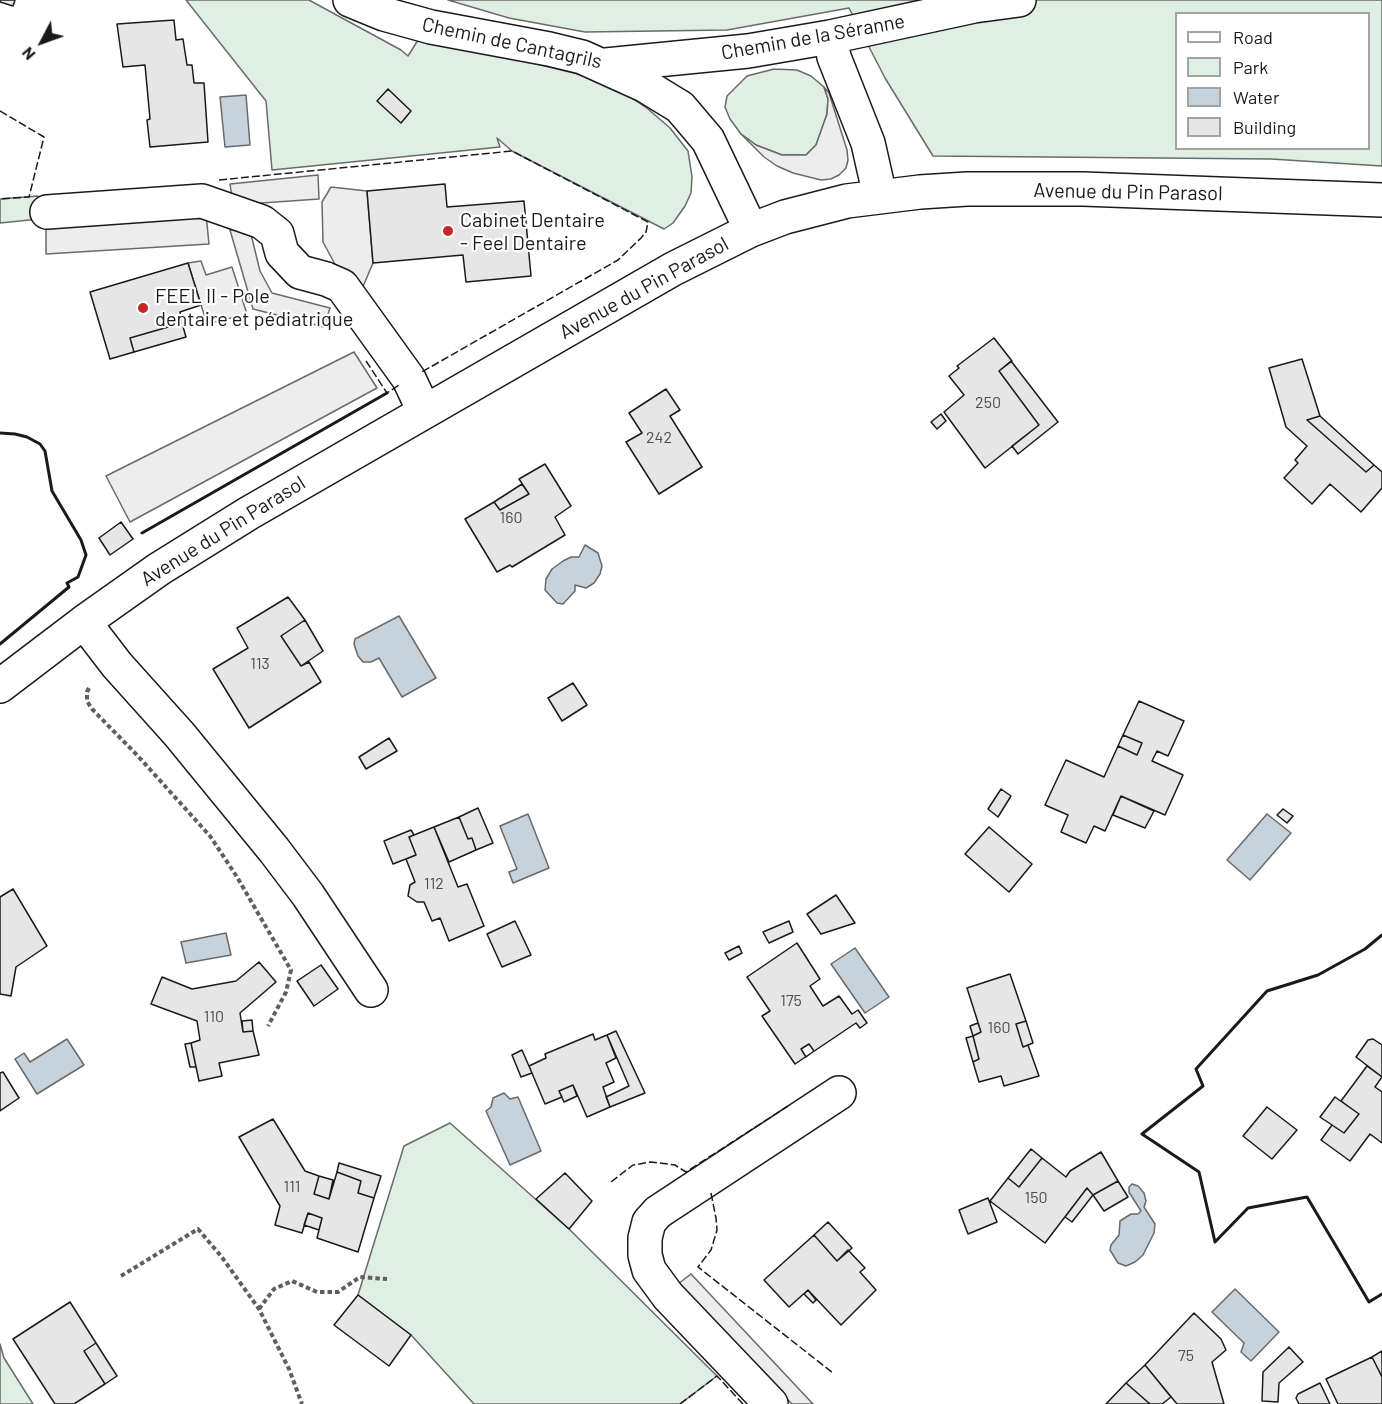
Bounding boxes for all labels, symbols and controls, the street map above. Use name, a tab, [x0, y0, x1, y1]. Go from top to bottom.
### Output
street label: Chemin de la Séranne	[719, 9, 907, 65]
north arrow	[12, 12, 72, 72]
street label: Chemin de Cantagrils	[420, 12, 604, 74]
legend	[1175, 12, 1370, 150]
text: Road	[1233, 26, 1273, 48]
text: N	[17, 44, 39, 64]
text: Park	[1233, 56, 1268, 78]
text: Water	[1233, 86, 1280, 108]
text: Building	[1233, 116, 1296, 138]
street label: Avenue du Pin Parasol	[1033, 178, 1223, 206]
place label: Cabinet Dentaire - Feel Dentaire	[460, 208, 605, 255]
marker: Cabinet Dentaire - Feel Dentaire	[441, 224, 455, 238]
street label: Avenue du Pin Parasol	[555, 232, 733, 344]
place label: FEEL II - Pole dentaire et pédiatrique	[155, 284, 353, 331]
marker: FEEL II - Pole dentaire et pédiatrique	[136, 301, 150, 315]
house number: 250	[975, 393, 1001, 413]
house number: 242	[646, 428, 672, 448]
street label: Avenue du Pin Parasol	[136, 471, 310, 591]
house number: 160	[500, 508, 522, 528]
house number: 113	[250, 654, 270, 674]
house number: 112	[424, 874, 444, 894]
house number: 175	[780, 991, 802, 1011]
house number: 110	[204, 1007, 224, 1027]
house number: 160	[988, 1018, 1010, 1038]
house number: 111	[284, 1177, 300, 1197]
house number: 150	[1025, 1188, 1047, 1208]
house number: 75	[1178, 1346, 1194, 1366]

